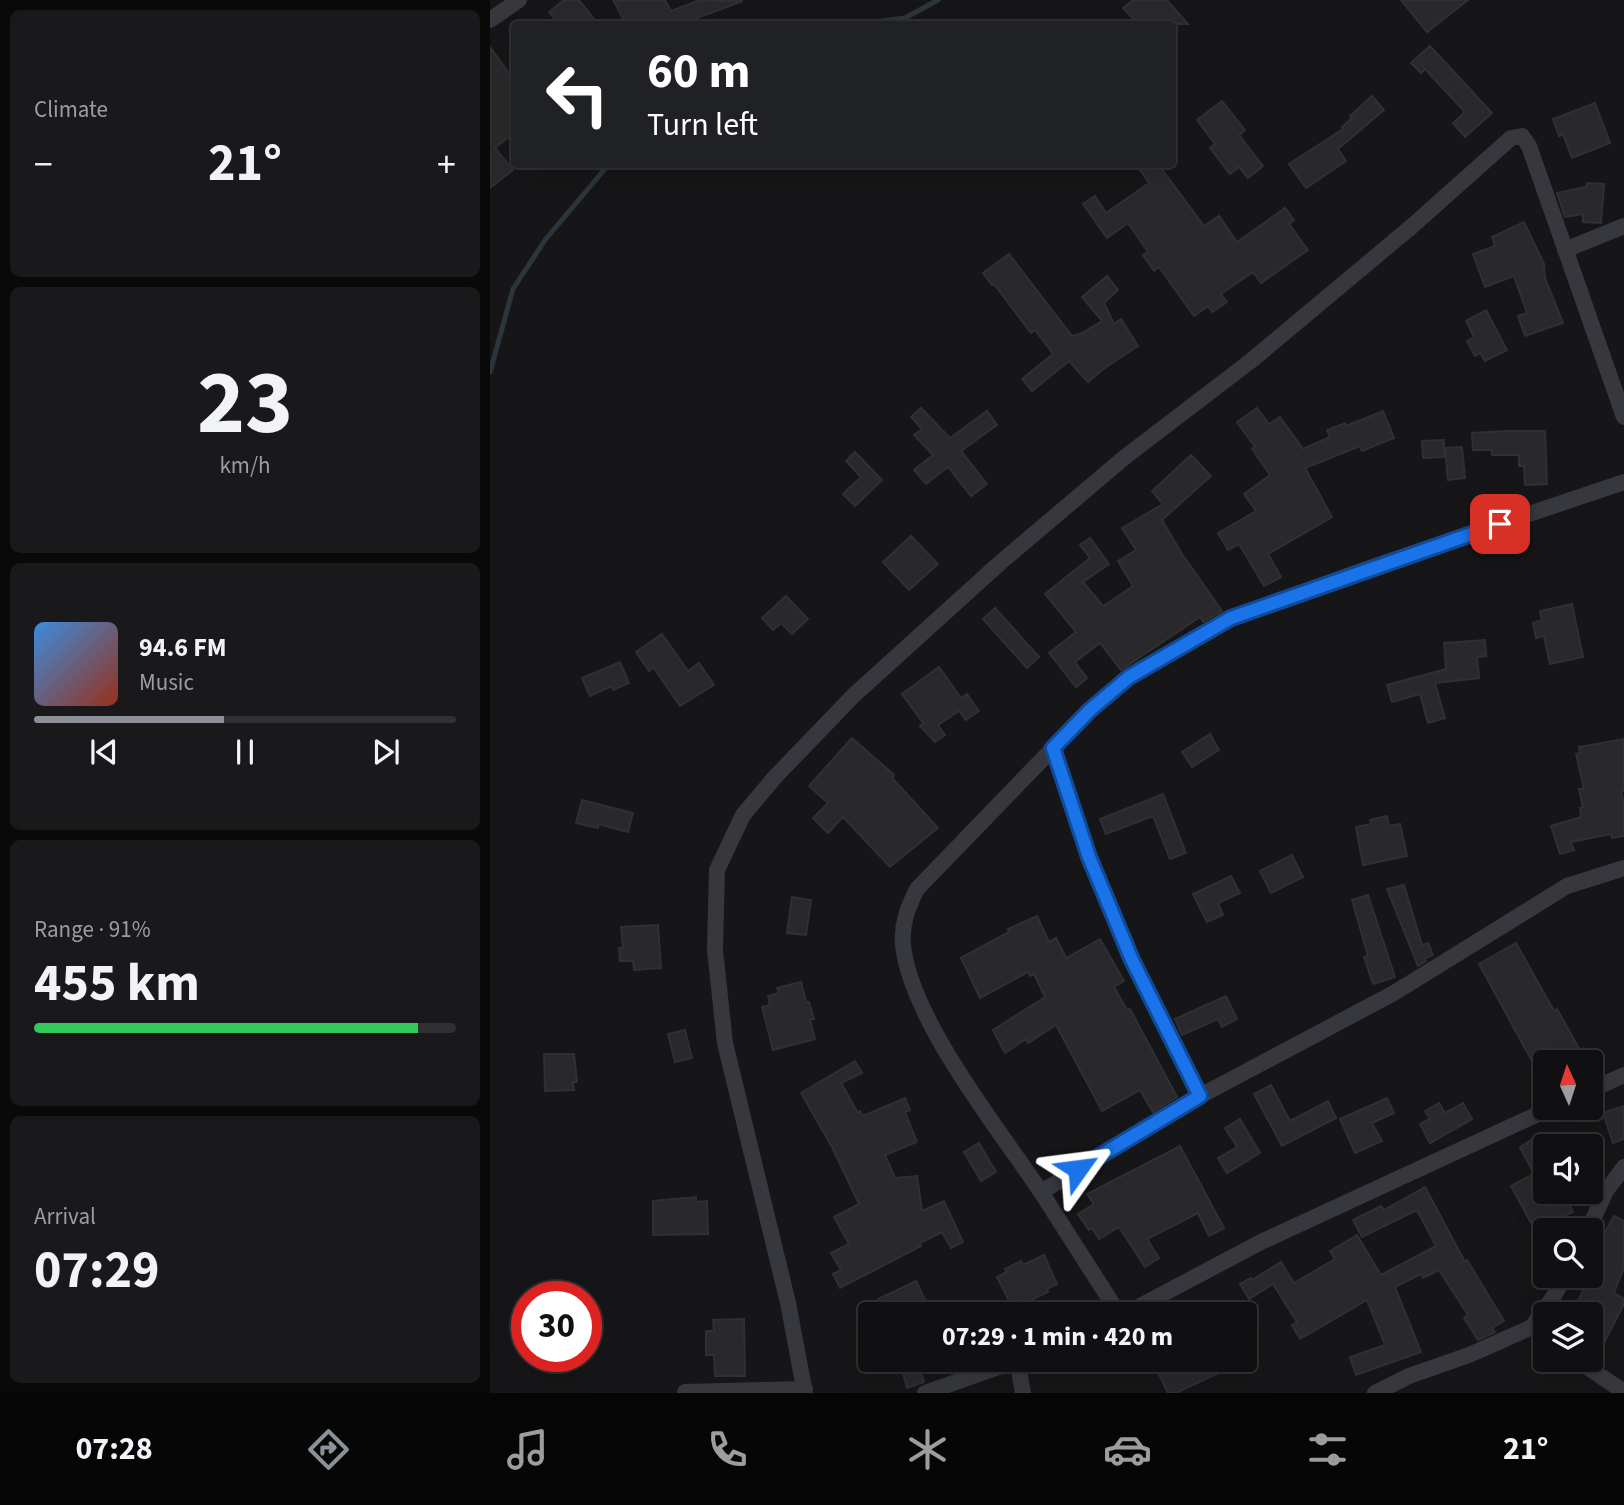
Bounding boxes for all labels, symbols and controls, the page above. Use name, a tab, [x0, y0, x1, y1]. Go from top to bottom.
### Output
text: 60 m	[647, 37, 751, 107]
icon: left	[532, 49, 623, 140]
text: Climate	[34, 93, 108, 126]
text: Turn left	[647, 102, 758, 148]
text: 21°	[208, 127, 282, 201]
text: −	[34, 138, 53, 192]
text: +	[437, 138, 456, 192]
text: 23	[197, 339, 293, 468]
text: km/h	[219, 449, 271, 482]
pin	[1470, 494, 1530, 554]
icon: arrive	[1481, 505, 1519, 543]
text: 94.6 FM	[139, 629, 227, 666]
text: Music	[139, 666, 194, 699]
icon: previous	[85, 733, 123, 771]
icon: pause	[226, 733, 264, 771]
icon: next	[367, 733, 405, 771]
text: Range · 91%	[34, 913, 151, 946]
text: 455 km	[34, 947, 200, 1021]
north arrow	[1533, 1050, 1603, 1120]
map controls	[1533, 1050, 1603, 1372]
position arrow	[1041, 1132, 1115, 1206]
button: sound	[1533, 1134, 1603, 1204]
text: Arrival	[34, 1200, 96, 1233]
button: search	[1533, 1218, 1603, 1288]
text: 07:29	[34, 1234, 159, 1308]
speed limit sign: 30	[511, 1281, 602, 1372]
button: layers	[1533, 1302, 1603, 1372]
text: 07:29 · 1 min · 420 m	[942, 1318, 1173, 1355]
icon: directions	[304, 1425, 353, 1474]
icon: music	[503, 1425, 552, 1474]
icon: phone	[703, 1425, 752, 1474]
icon: climate	[903, 1425, 952, 1474]
icon: car	[1103, 1425, 1152, 1474]
icon: filters	[1303, 1425, 1352, 1474]
text: 07:28	[75, 1426, 153, 1472]
text: 21°	[1503, 1426, 1548, 1472]

